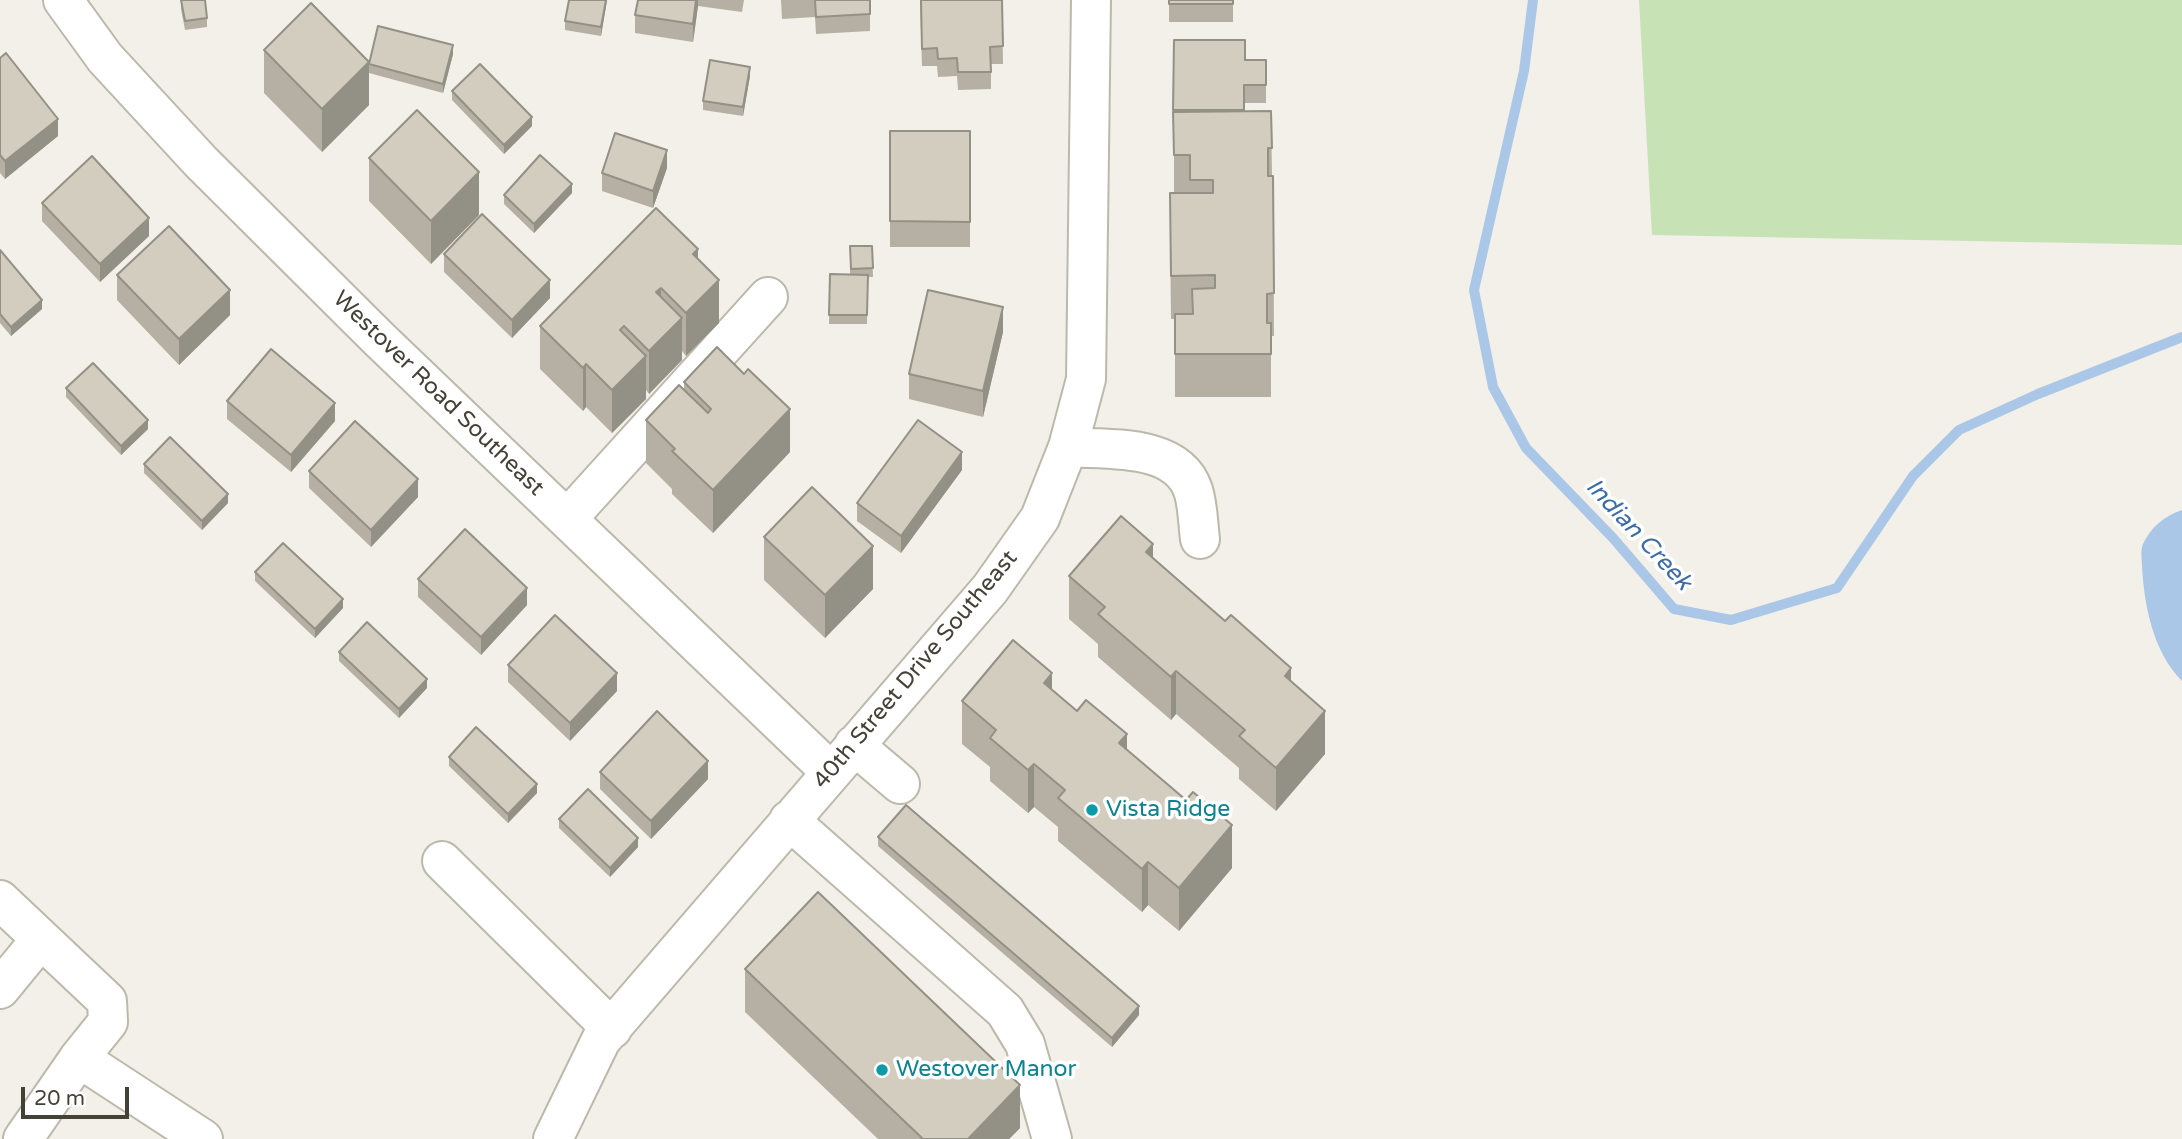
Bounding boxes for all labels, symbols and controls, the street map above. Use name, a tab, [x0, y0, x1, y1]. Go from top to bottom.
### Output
street label: Westover Road Southeast	[327, 286, 549, 502]
water label: Indian Creek	[1579, 473, 1697, 597]
street label: 40th Street Drive Southeast	[808, 545, 1024, 795]
place label: Vista Ridge	[1106, 796, 1230, 824]
marker: Vista Ridge	[1084, 802, 1100, 818]
place label: Westover Manor	[896, 1056, 1076, 1084]
marker: Westover Manor	[874, 1062, 890, 1078]
scale bar	[24, 1072, 133, 1116]
text: 20 m	[34, 1086, 85, 1111]

